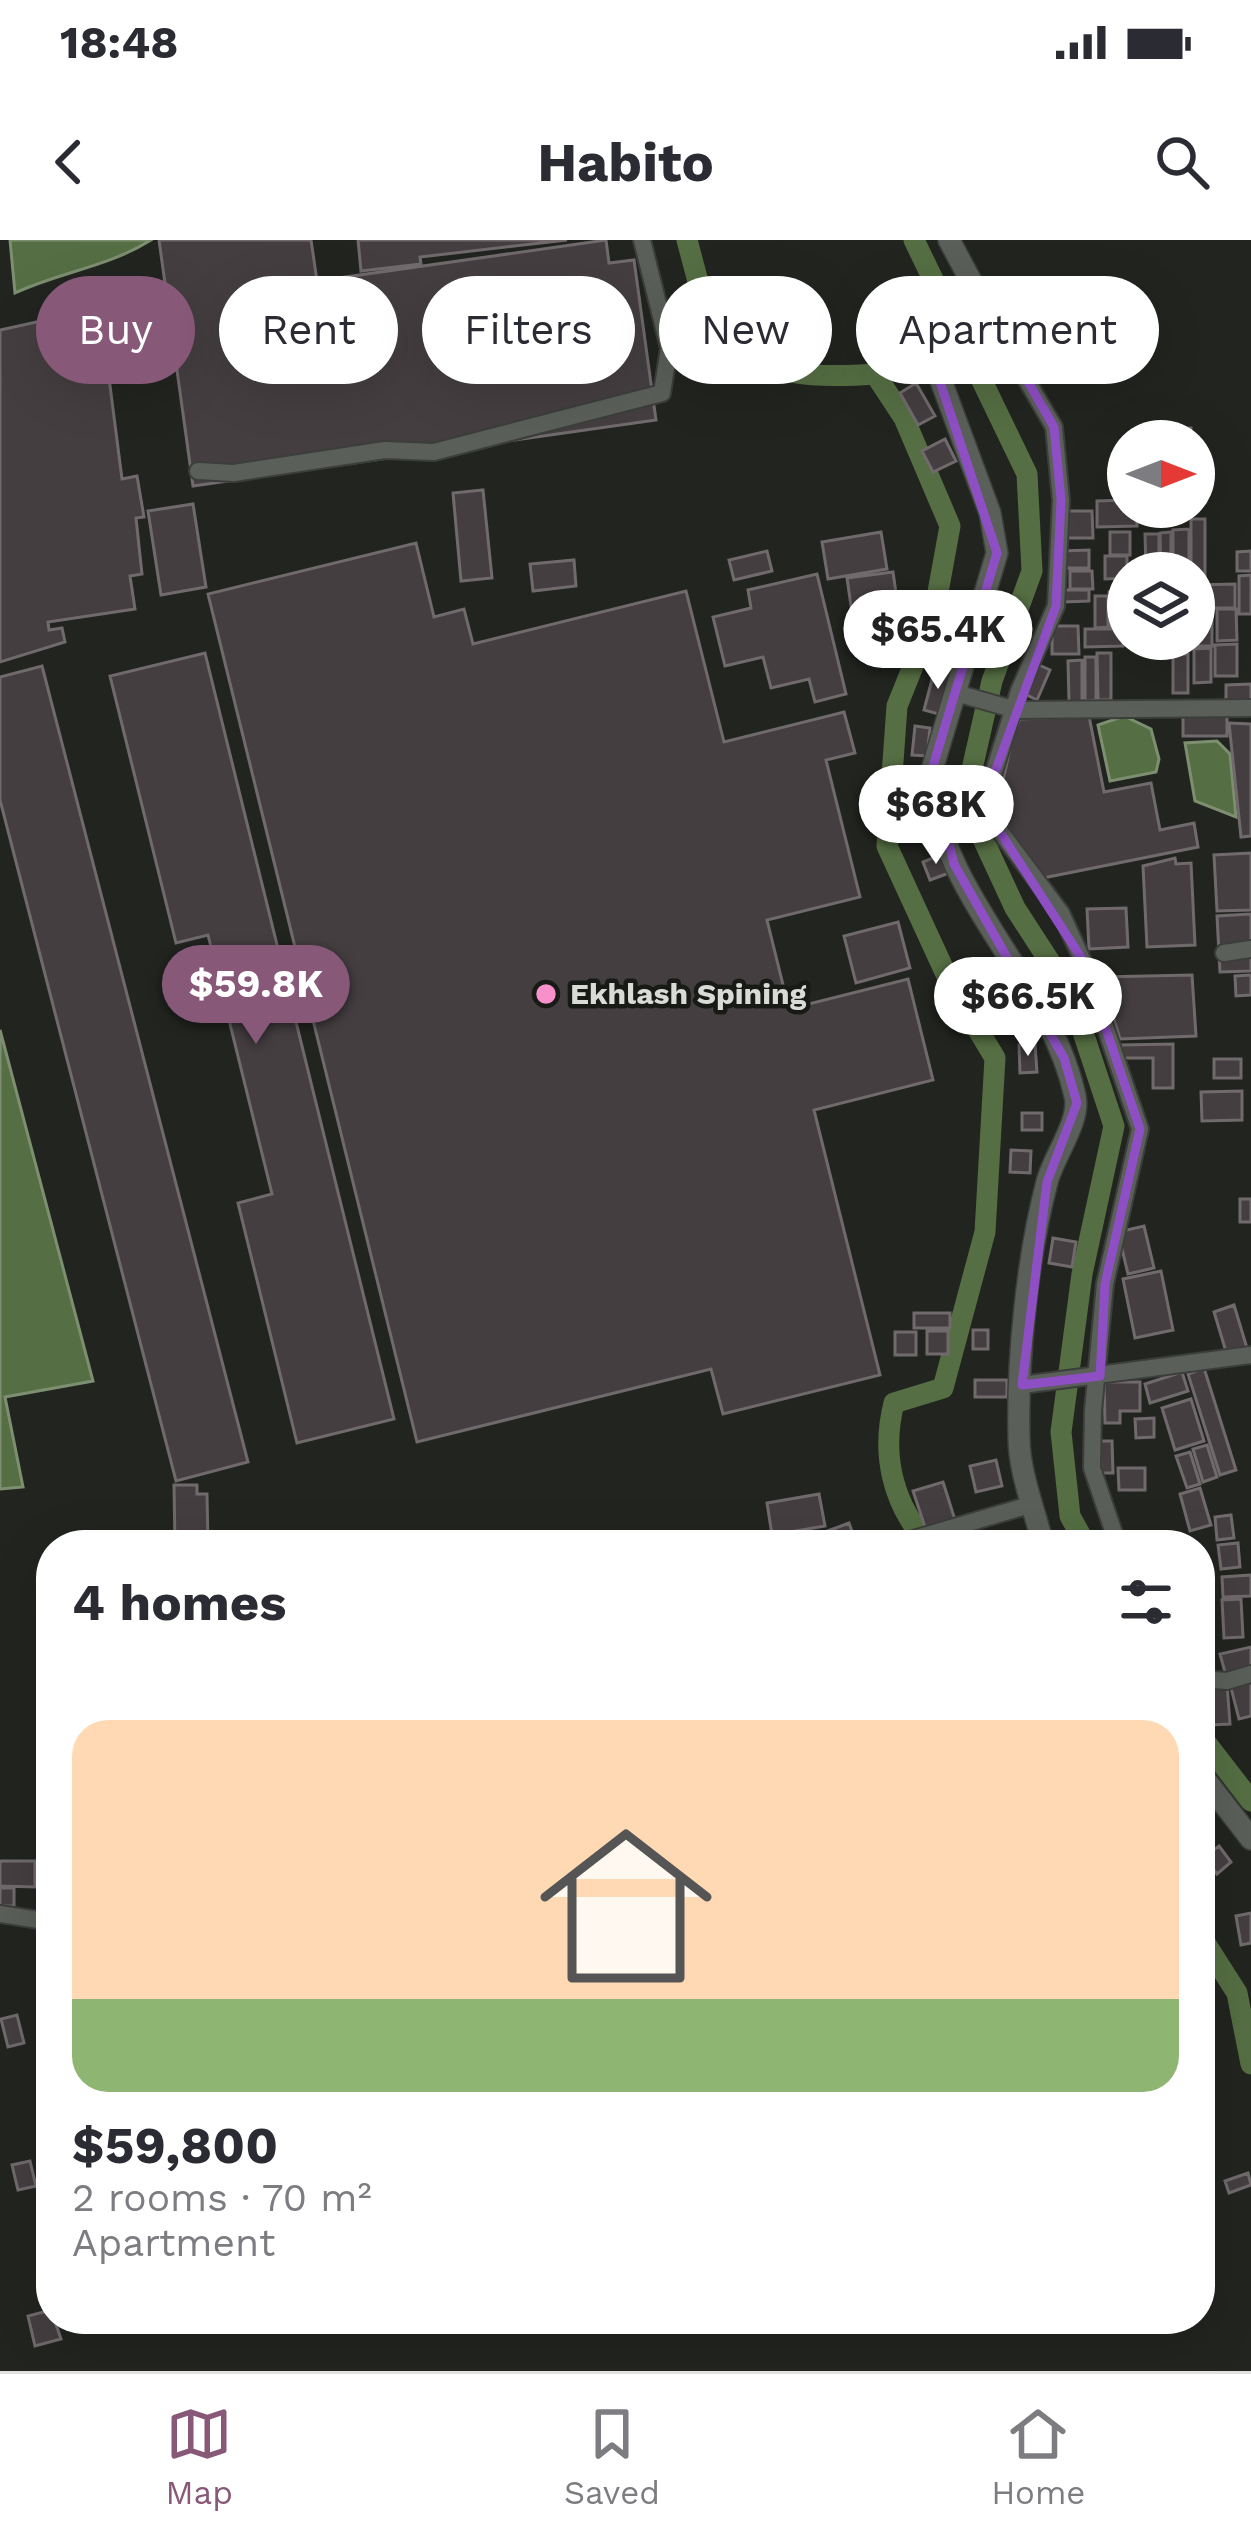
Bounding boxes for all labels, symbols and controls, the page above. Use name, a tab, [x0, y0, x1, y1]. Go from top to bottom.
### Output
text: 18:48	[60, 16, 179, 69]
icon: back	[36, 129, 102, 195]
icon: search	[1149, 129, 1215, 195]
text: Habito	[537, 131, 714, 194]
chip: Buy	[36, 276, 195, 384]
chip: Rent	[219, 276, 398, 384]
chip: Filters	[422, 276, 635, 384]
chip: New	[659, 276, 832, 384]
chip: Apartment	[856, 276, 1159, 384]
north arrow	[1107, 420, 1215, 528]
map controls	[1107, 420, 1215, 660]
button: layers	[1107, 552, 1215, 660]
pin: $65.4K	[840, 590, 1036, 692]
text: $65.4K	[870, 606, 1006, 651]
pin: $68K	[865, 765, 1007, 867]
text: $68K	[886, 781, 986, 826]
pin: $59.8K	[158, 945, 354, 1047]
pin: $66.5K	[930, 957, 1126, 1059]
text: $59.8K	[189, 961, 323, 1006]
text: $66.5K	[961, 973, 1095, 1018]
place label: Ekhlash Spining	[570, 976, 807, 1011]
marker: Ekhlash Spining	[533, 981, 559, 1007]
icon: filters	[1113, 1569, 1179, 1635]
text: 4 homes	[72, 1573, 286, 1632]
icon: home	[518, 1798, 734, 2014]
text: $59,800	[72, 2116, 278, 2175]
text: 2 rooms · 70 m²	[72, 2175, 372, 2220]
text: Apartment	[72, 2220, 275, 2265]
tab: Map	[166, 2401, 233, 2512]
tab: Saved	[564, 2401, 660, 2512]
tab: Home	[991, 2401, 1085, 2512]

